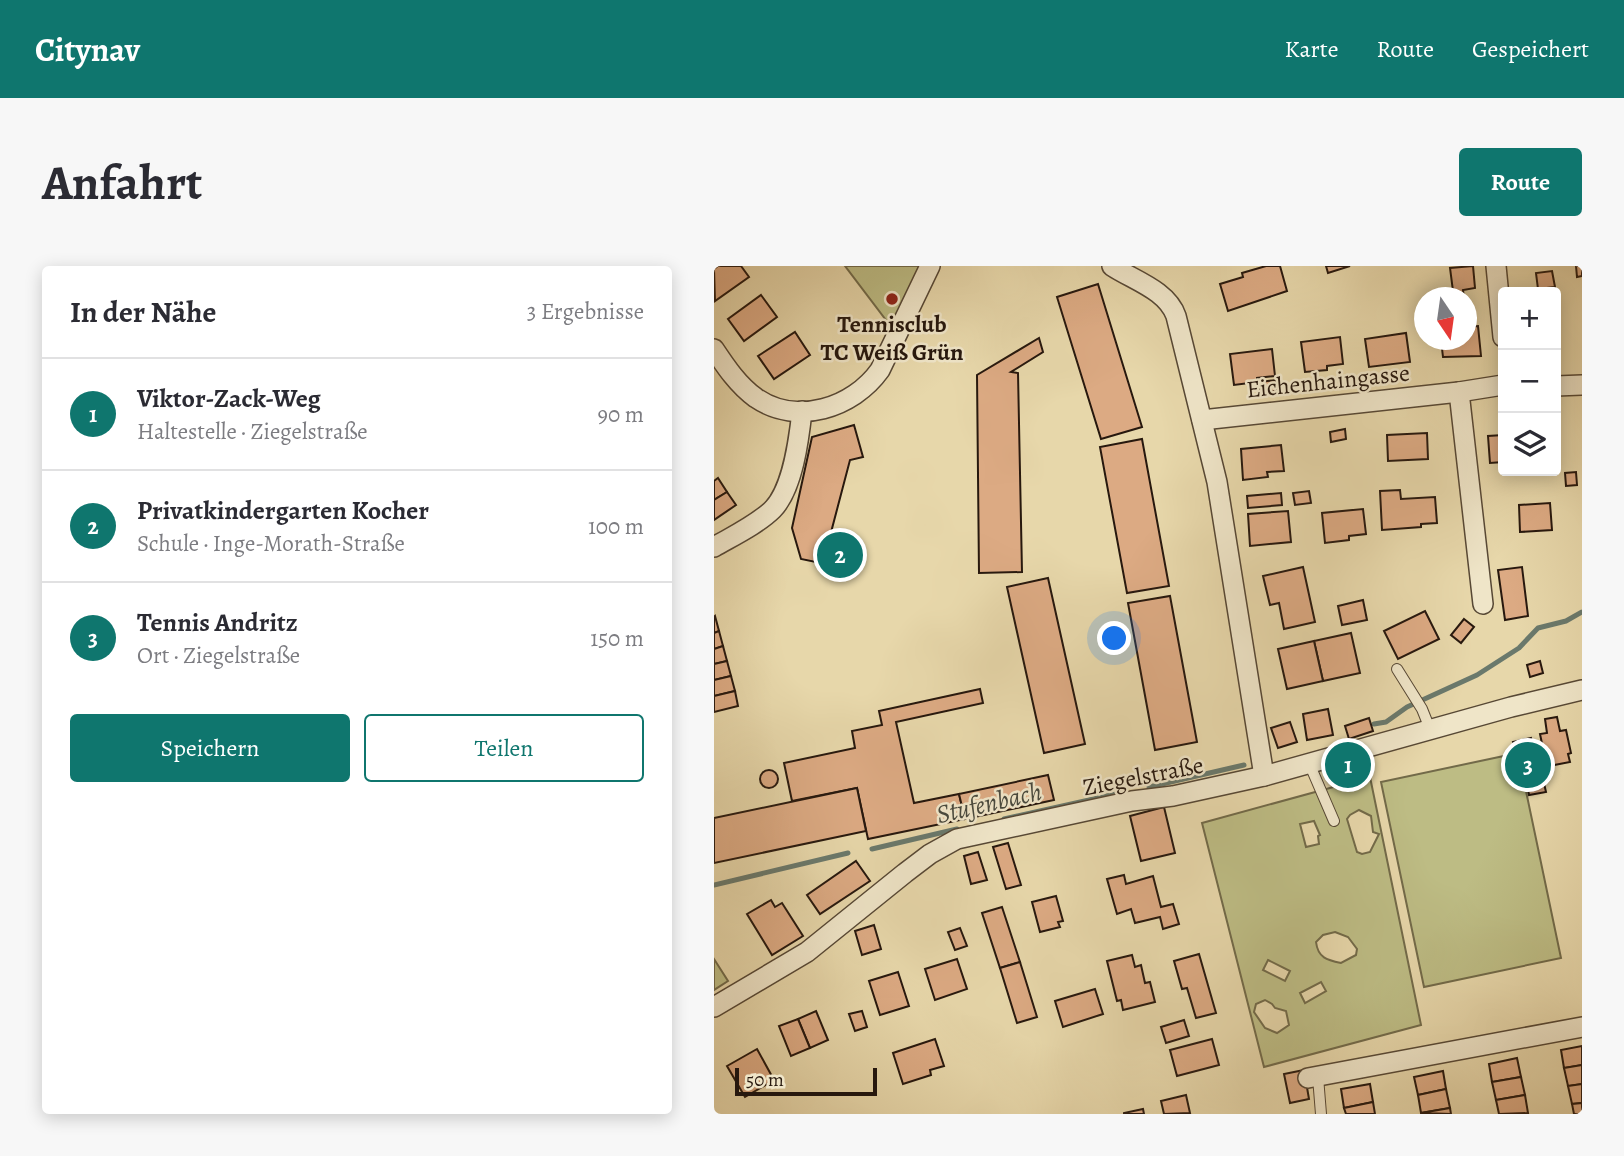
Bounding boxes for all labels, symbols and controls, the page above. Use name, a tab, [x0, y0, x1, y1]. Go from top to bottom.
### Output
text: Citynav	[35, 27, 140, 72]
text: Karte	[1285, 33, 1338, 65]
text: Route	[1376, 33, 1434, 65]
text: Gespeichert	[1472, 33, 1589, 65]
button: Route	[1459, 148, 1582, 216]
text: Anfahrt	[42, 149, 202, 216]
north arrow	[1414, 287, 1477, 350]
map controls	[1498, 287, 1561, 476]
button: +	[1498, 287, 1561, 350]
marker: Tennisclub TC Weiß Grün	[884, 291, 900, 307]
text: In der Nähe	[70, 292, 216, 332]
text: 3 Ergebnisse	[527, 296, 644, 327]
place label: Tennisclub TC Weiß Grün	[820, 308, 964, 368]
button: −	[1498, 350, 1561, 413]
street label: Eichenhaingasse	[1245, 357, 1411, 405]
text: Viktor-Zack-Weg	[137, 381, 321, 416]
text: 1	[89, 399, 97, 430]
text: 90 m	[598, 399, 644, 430]
button: layers	[1498, 413, 1561, 476]
text: Haltestelle · Ziegelstraße	[137, 416, 368, 447]
text: Privatkindergarten Kocher	[137, 493, 429, 528]
text: 2	[87, 511, 99, 542]
text: 100 m	[588, 511, 644, 542]
text: Schule · Inge-Morath-Straße	[137, 528, 405, 559]
pin: 2	[817, 529, 863, 581]
text: Tennis Andritz	[137, 605, 298, 640]
your location	[1097, 621, 1131, 655]
text: 3	[88, 623, 98, 654]
text: 150 m	[590, 623, 644, 654]
text: Ort · Ziegelstraße	[137, 640, 300, 671]
button: Speichern	[70, 714, 350, 782]
button: Teilen	[364, 714, 644, 782]
pin: 1	[1325, 739, 1371, 791]
pin: 3	[1505, 739, 1551, 791]
street label: Ziegelstraße	[1080, 749, 1206, 803]
water label: Stufenbach	[933, 774, 1045, 832]
scale bar	[735, 1065, 877, 1097]
text: 50 m	[746, 1067, 784, 1093]

